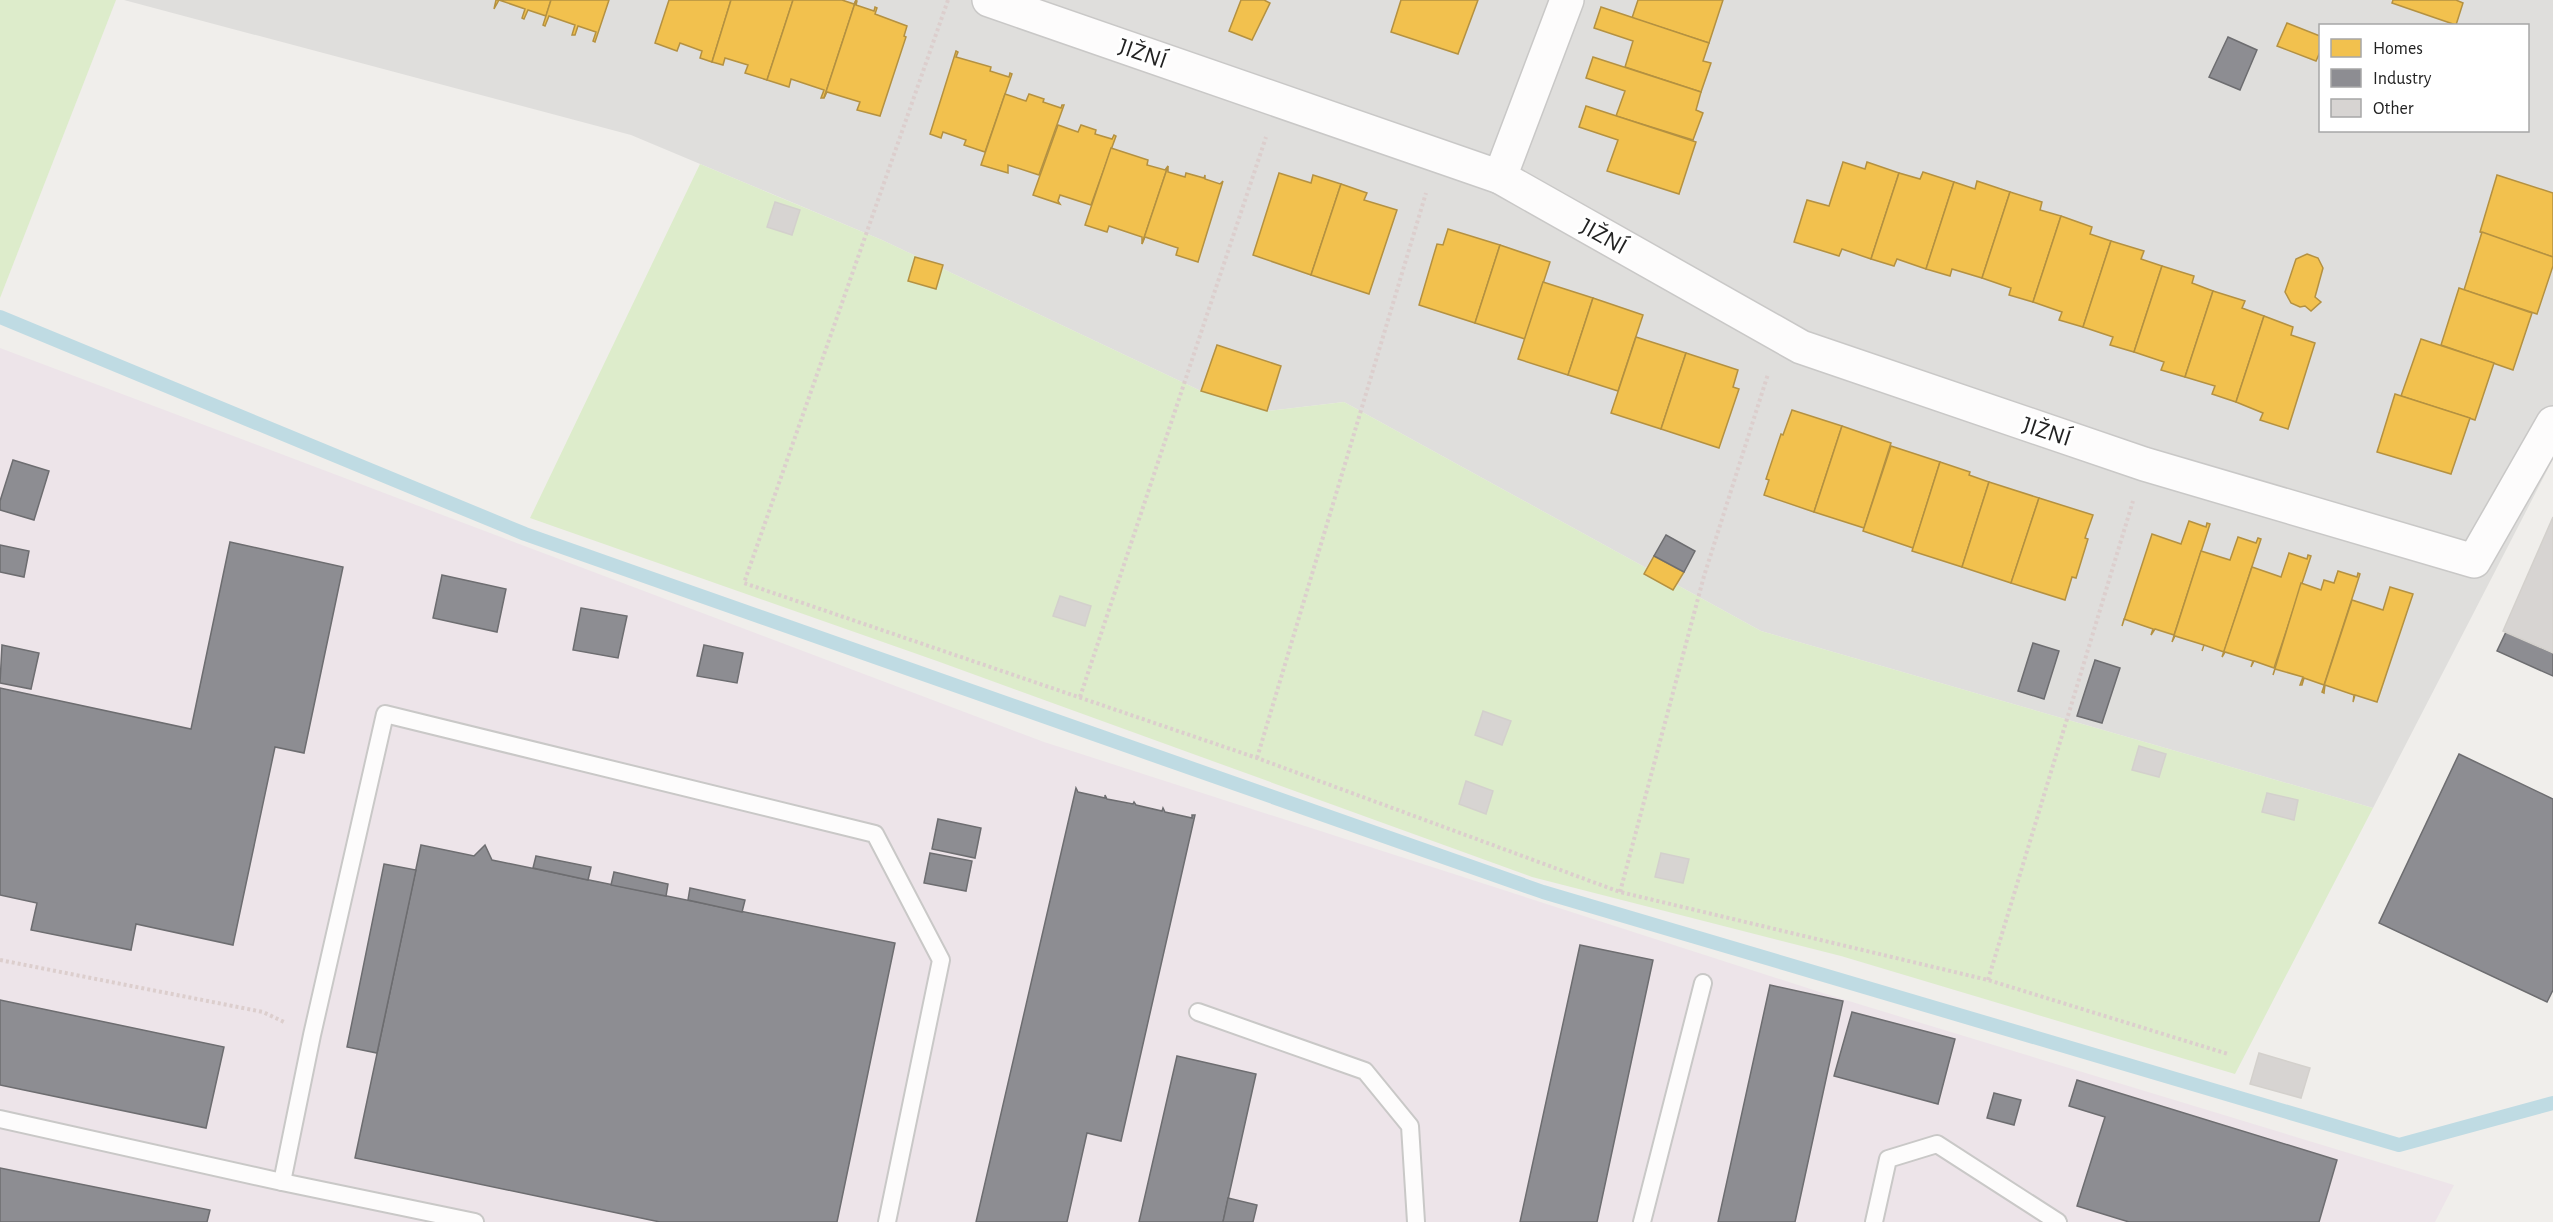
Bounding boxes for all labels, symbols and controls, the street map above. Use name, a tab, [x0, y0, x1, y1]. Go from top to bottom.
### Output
legend	[2319, 24, 2529, 132]
street label: JIŽNÍ	[1115, 33, 1171, 74]
text: Homes	[2373, 40, 2423, 58]
text: Industry	[2373, 70, 2432, 88]
text: Other	[2373, 100, 2414, 118]
street label: JIŽNÍ	[1576, 213, 1632, 260]
street label: JIŽNÍ	[2020, 411, 2075, 451]

